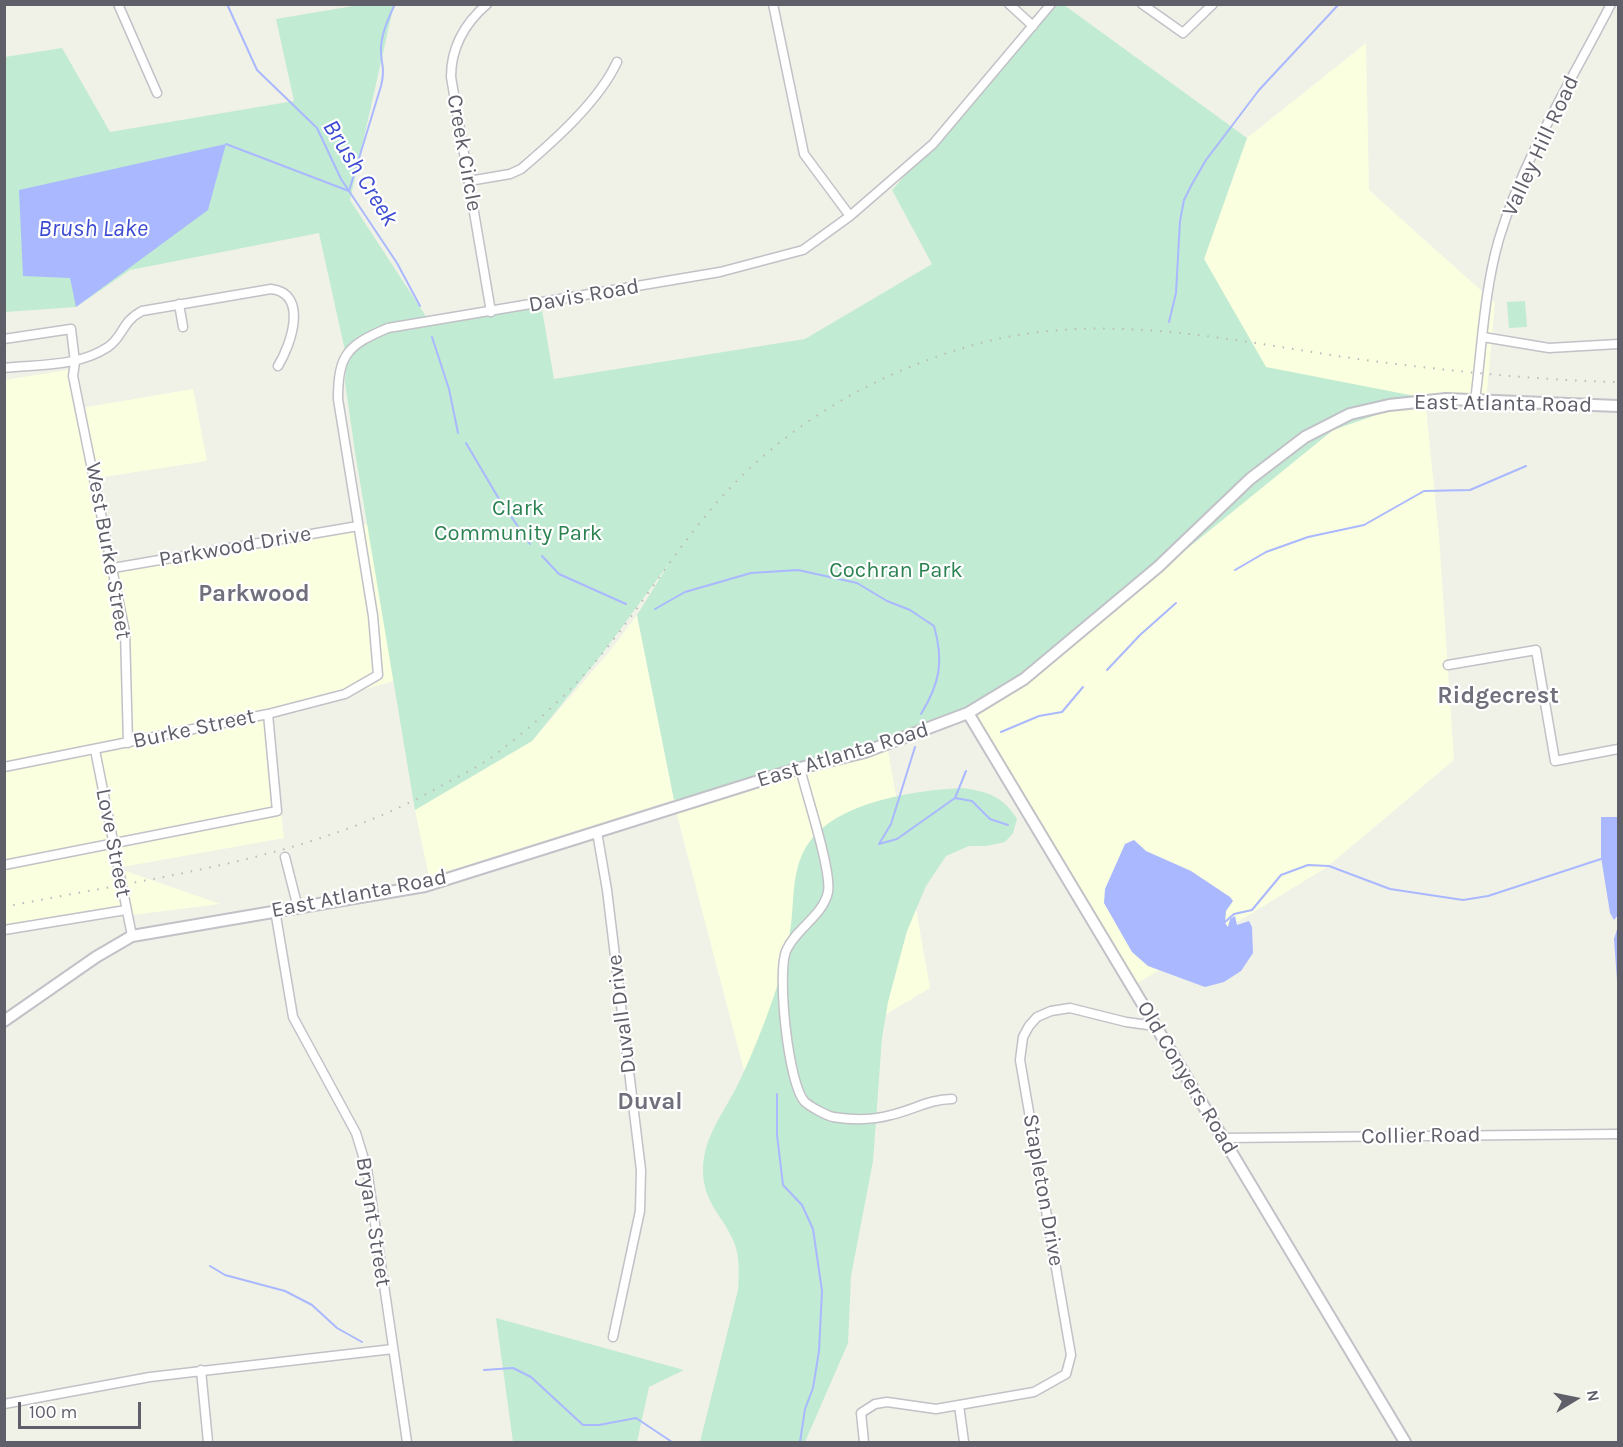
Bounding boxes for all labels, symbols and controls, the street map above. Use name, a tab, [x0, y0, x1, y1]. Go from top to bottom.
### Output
street label: Valley Hill Road	[1497, 71, 1585, 221]
street label: Creek Circle	[441, 92, 487, 214]
water label: Brush Creek	[316, 114, 404, 232]
water label: Brush Lake	[38, 215, 148, 243]
street label: Davis Road	[527, 273, 641, 319]
street label: East Atlanta Road	[1414, 389, 1592, 419]
street label: West Burke Street	[79, 460, 137, 642]
park label: Clark Community Park	[434, 496, 602, 548]
street label: Parkwood Drive	[157, 521, 313, 573]
park label: Cochran Park	[829, 558, 963, 584]
district label: Parkwood	[198, 580, 310, 608]
district label: Ridgecrest	[1437, 682, 1559, 710]
street label: Burke Street	[130, 703, 258, 755]
street label: East Atlanta Road	[754, 716, 932, 794]
street label: Love Street	[90, 786, 136, 900]
street label: East Atlanta Road	[269, 864, 449, 924]
street label: Duvall Drive	[602, 953, 642, 1075]
street label: Old Conyers Road	[1131, 996, 1243, 1160]
district label: Duval	[617, 1088, 683, 1116]
street label: Stapleton Drive	[1017, 1112, 1069, 1268]
street label: Collier Road	[1361, 1122, 1481, 1150]
street label: Bryant Street	[350, 1155, 396, 1289]
north arrow	[1545, 1369, 1605, 1429]
text: N	[1583, 1388, 1604, 1403]
scale bar	[21, 1390, 144, 1428]
text: 100 m	[29, 1401, 77, 1423]

